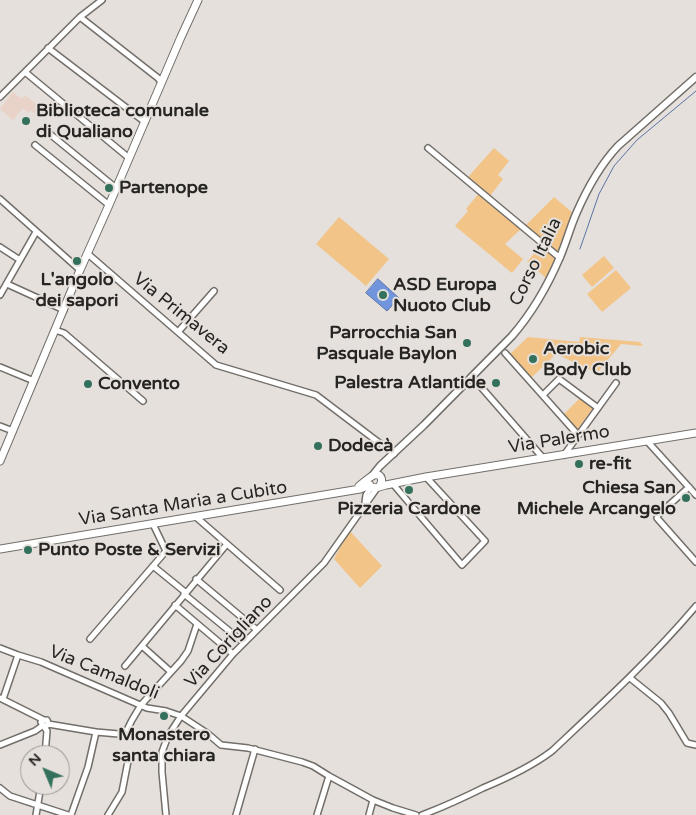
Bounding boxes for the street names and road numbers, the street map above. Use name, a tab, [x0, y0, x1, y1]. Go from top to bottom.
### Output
street label: Corso Italia	[505, 214, 567, 310]
street label: Via Primavera	[128, 268, 234, 360]
street label: Via Palermo	[507, 421, 611, 459]
street label: Via Santa Maria a Cubito	[77, 477, 289, 531]
street label: Via Corigliano	[181, 591, 277, 693]
street label: Via Camaldoli	[46, 641, 162, 705]

